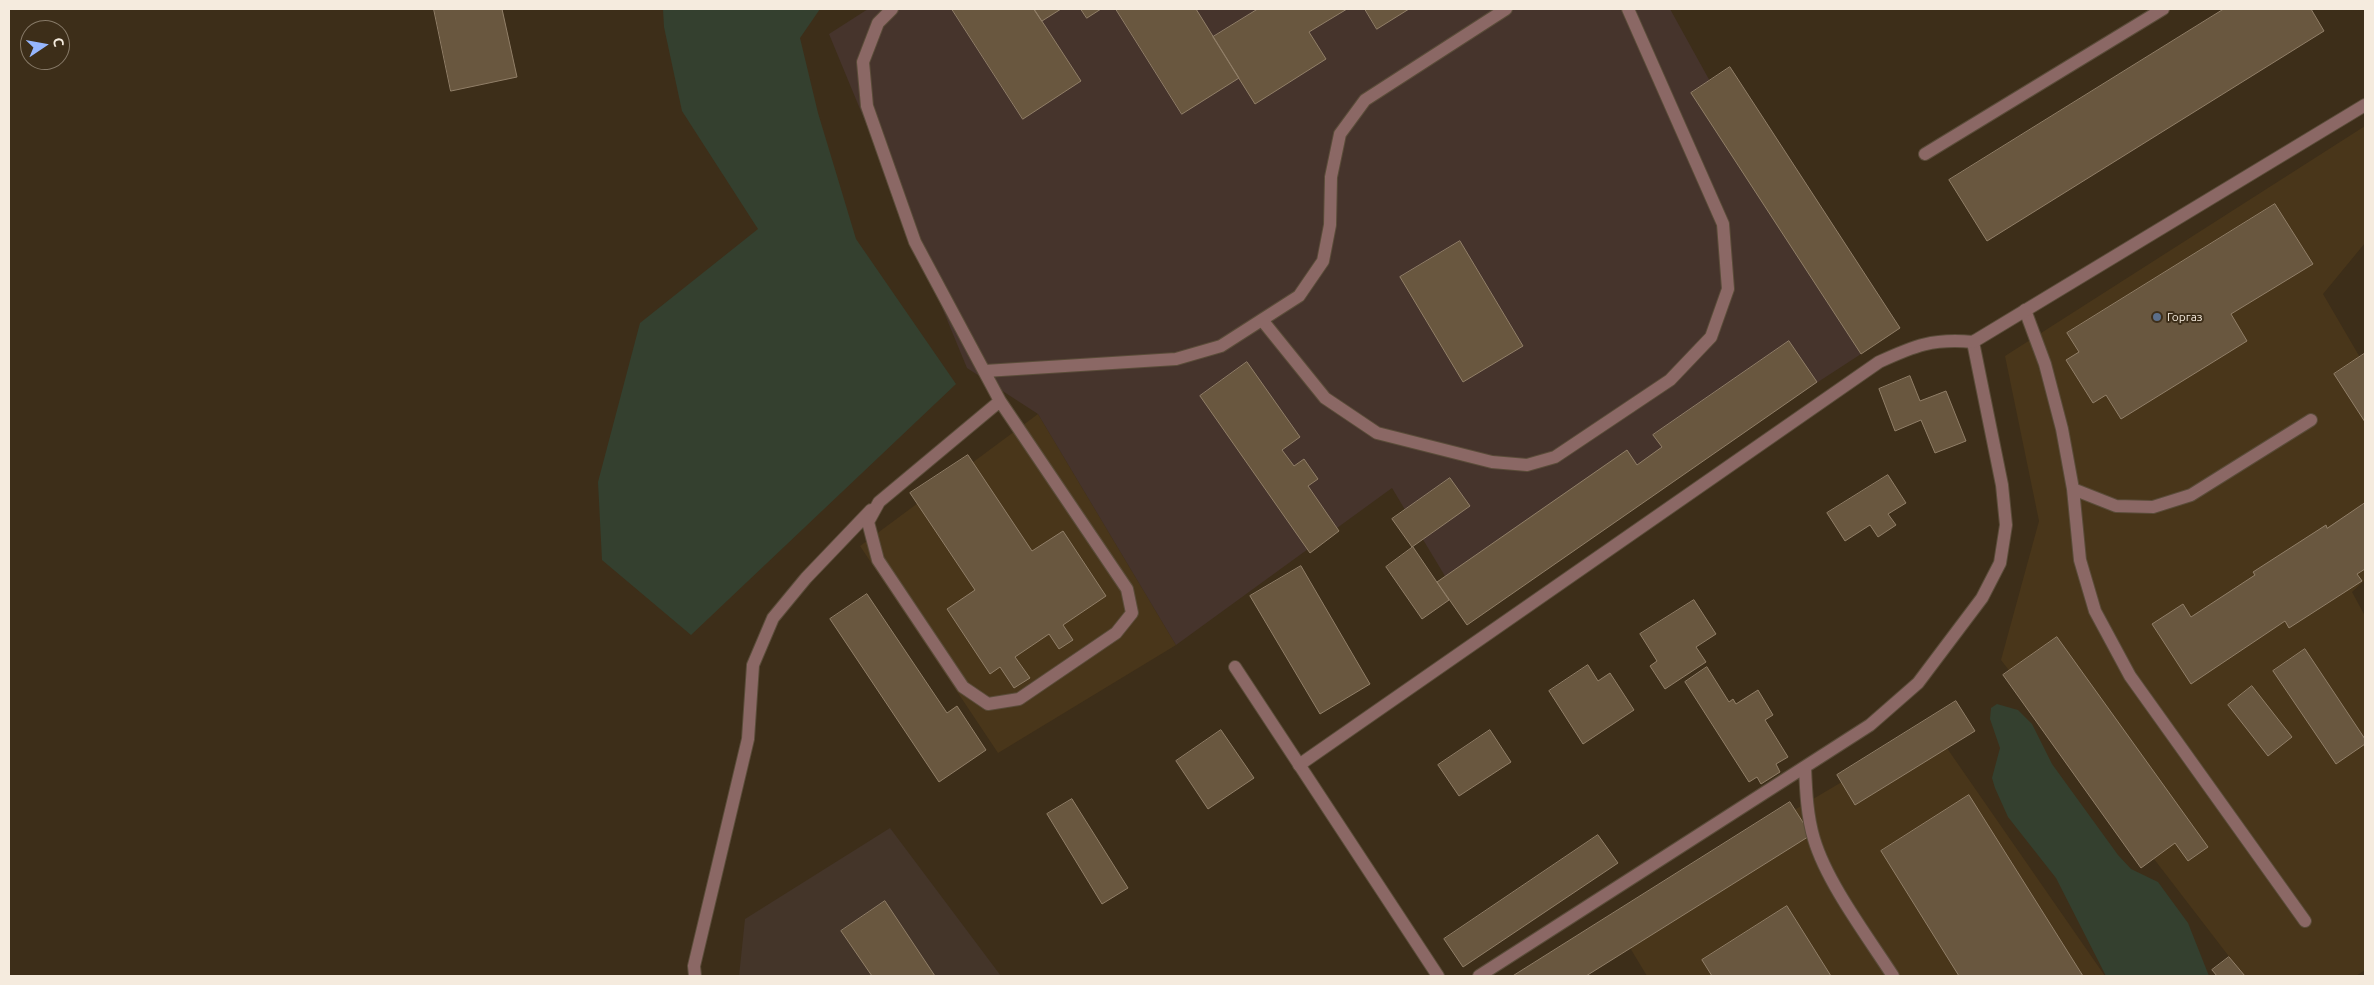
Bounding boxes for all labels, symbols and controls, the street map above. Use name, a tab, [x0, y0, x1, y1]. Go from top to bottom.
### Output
north arrow	[20, 20, 70, 70]
text: С	[50, 36, 67, 48]
place label: Горгаз	[2167, 310, 2203, 324]
marker: Горгаз	[2151, 311, 2163, 323]

